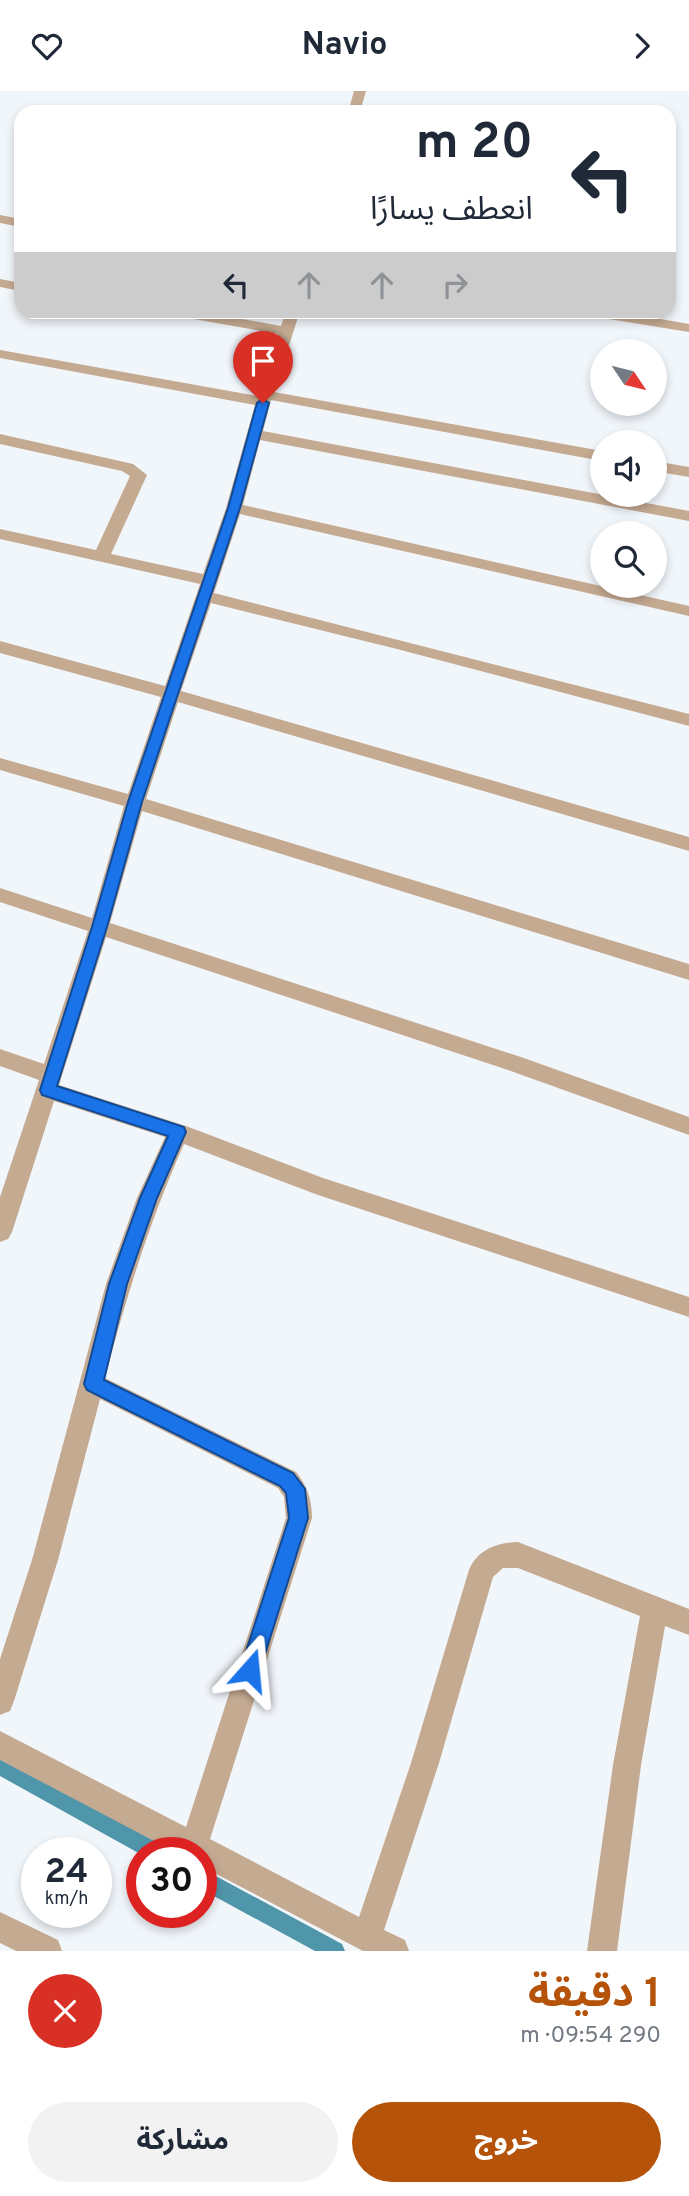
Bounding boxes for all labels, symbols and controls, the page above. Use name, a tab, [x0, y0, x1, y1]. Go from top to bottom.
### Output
text: Navio	[302, 26, 387, 66]
icon: heart	[28, 27, 66, 65]
icon: forward	[623, 27, 661, 65]
text: 20 m	[416, 114, 533, 176]
icon: left	[557, 133, 648, 224]
text: انعطف يسارًا	[370, 191, 533, 231]
icon: left	[217, 266, 255, 304]
icon: ahead	[290, 266, 328, 304]
icon: ahead	[363, 266, 401, 304]
icon: right	[436, 266, 474, 304]
pin	[233, 331, 293, 403]
north arrow	[590, 339, 667, 417]
map controls	[590, 339, 667, 598]
icon: arrive	[244, 342, 282, 380]
button: sound	[590, 430, 667, 507]
button: search	[590, 521, 667, 598]
position arrow	[213, 1633, 287, 1707]
speed limit sign: 30	[126, 1837, 217, 1928]
text: 24	[45, 1851, 88, 1895]
text: km/h	[45, 1888, 88, 1911]
text: 1 دقيقة	[528, 1969, 661, 2022]
button: close	[28, 1974, 102, 2048]
text: 290 m · 09:54	[520, 2022, 661, 2051]
button: مشاركة	[28, 2102, 338, 2182]
button: خروج	[352, 2102, 661, 2182]

